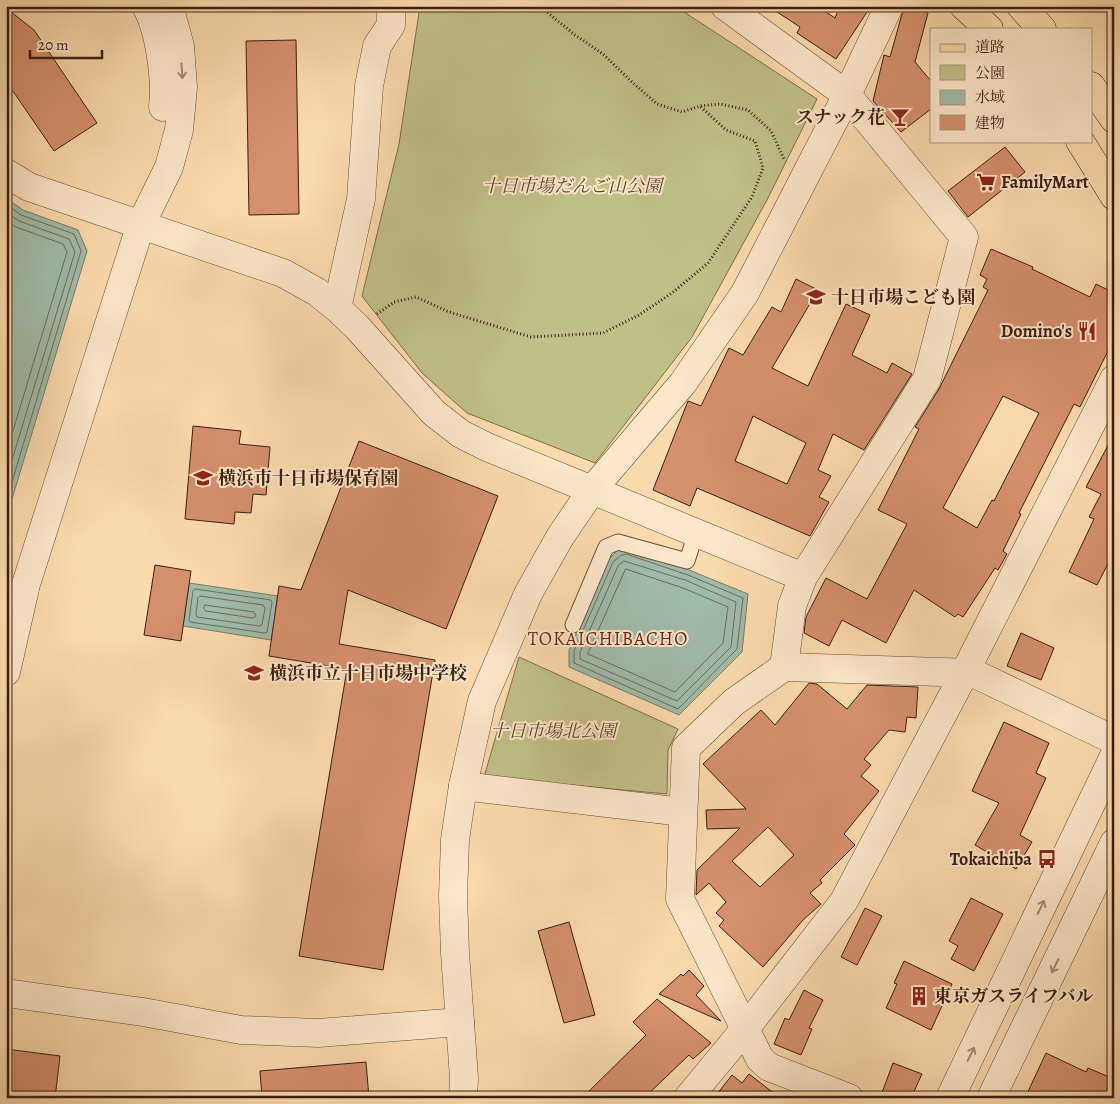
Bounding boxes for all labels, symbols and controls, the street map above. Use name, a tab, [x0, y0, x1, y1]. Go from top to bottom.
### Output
scale bar	[30, 28, 102, 60]
legend	[930, 28, 1092, 142]
text: 20 m	[38, 35, 69, 55]
text: 道路	[975, 37, 1005, 57]
one-way arrow	[177, 63, 186, 79]
text: 公園	[975, 63, 1005, 83]
text: 水域	[975, 87, 1005, 107]
place label: スナック花	[796, 105, 885, 129]
bar icon: スナック花	[889, 106, 911, 128]
text: 建物	[975, 113, 1005, 133]
place label: FamilyMart	[1001, 170, 1089, 194]
supermarket icon: FamilyMart	[975, 171, 997, 193]
park label: 十日市場だんご山公園	[482, 174, 665, 198]
place label: 十日市場こども園	[831, 285, 975, 309]
school or university icon: 十日市場こども園	[805, 286, 827, 308]
place label: Domino's	[1001, 319, 1072, 343]
restaurant icon: Domino's	[1076, 320, 1098, 342]
place label: 横浜市十日市場保育園	[218, 466, 398, 490]
school or university icon: 横浜市十日市場保育園	[192, 467, 214, 489]
district label: TOKAICHIBACHO	[528, 626, 688, 652]
place label: 横浜市立十日市場中学校	[269, 661, 467, 685]
school or university icon: 横浜市立十日市場中学校	[243, 662, 265, 684]
park label: 十日市場北公園	[490, 719, 619, 743]
place label: Tokaichiba	[950, 847, 1032, 871]
bus stop icon: Tokaichiba	[1036, 848, 1058, 870]
one-way arrow	[1037, 900, 1047, 915]
one-way arrow	[1049, 958, 1059, 973]
place label: 東京ガスライフバル	[934, 984, 1093, 1008]
building icon: 東京ガスライフバル	[908, 985, 930, 1007]
one-way arrow	[967, 1047, 976, 1062]

